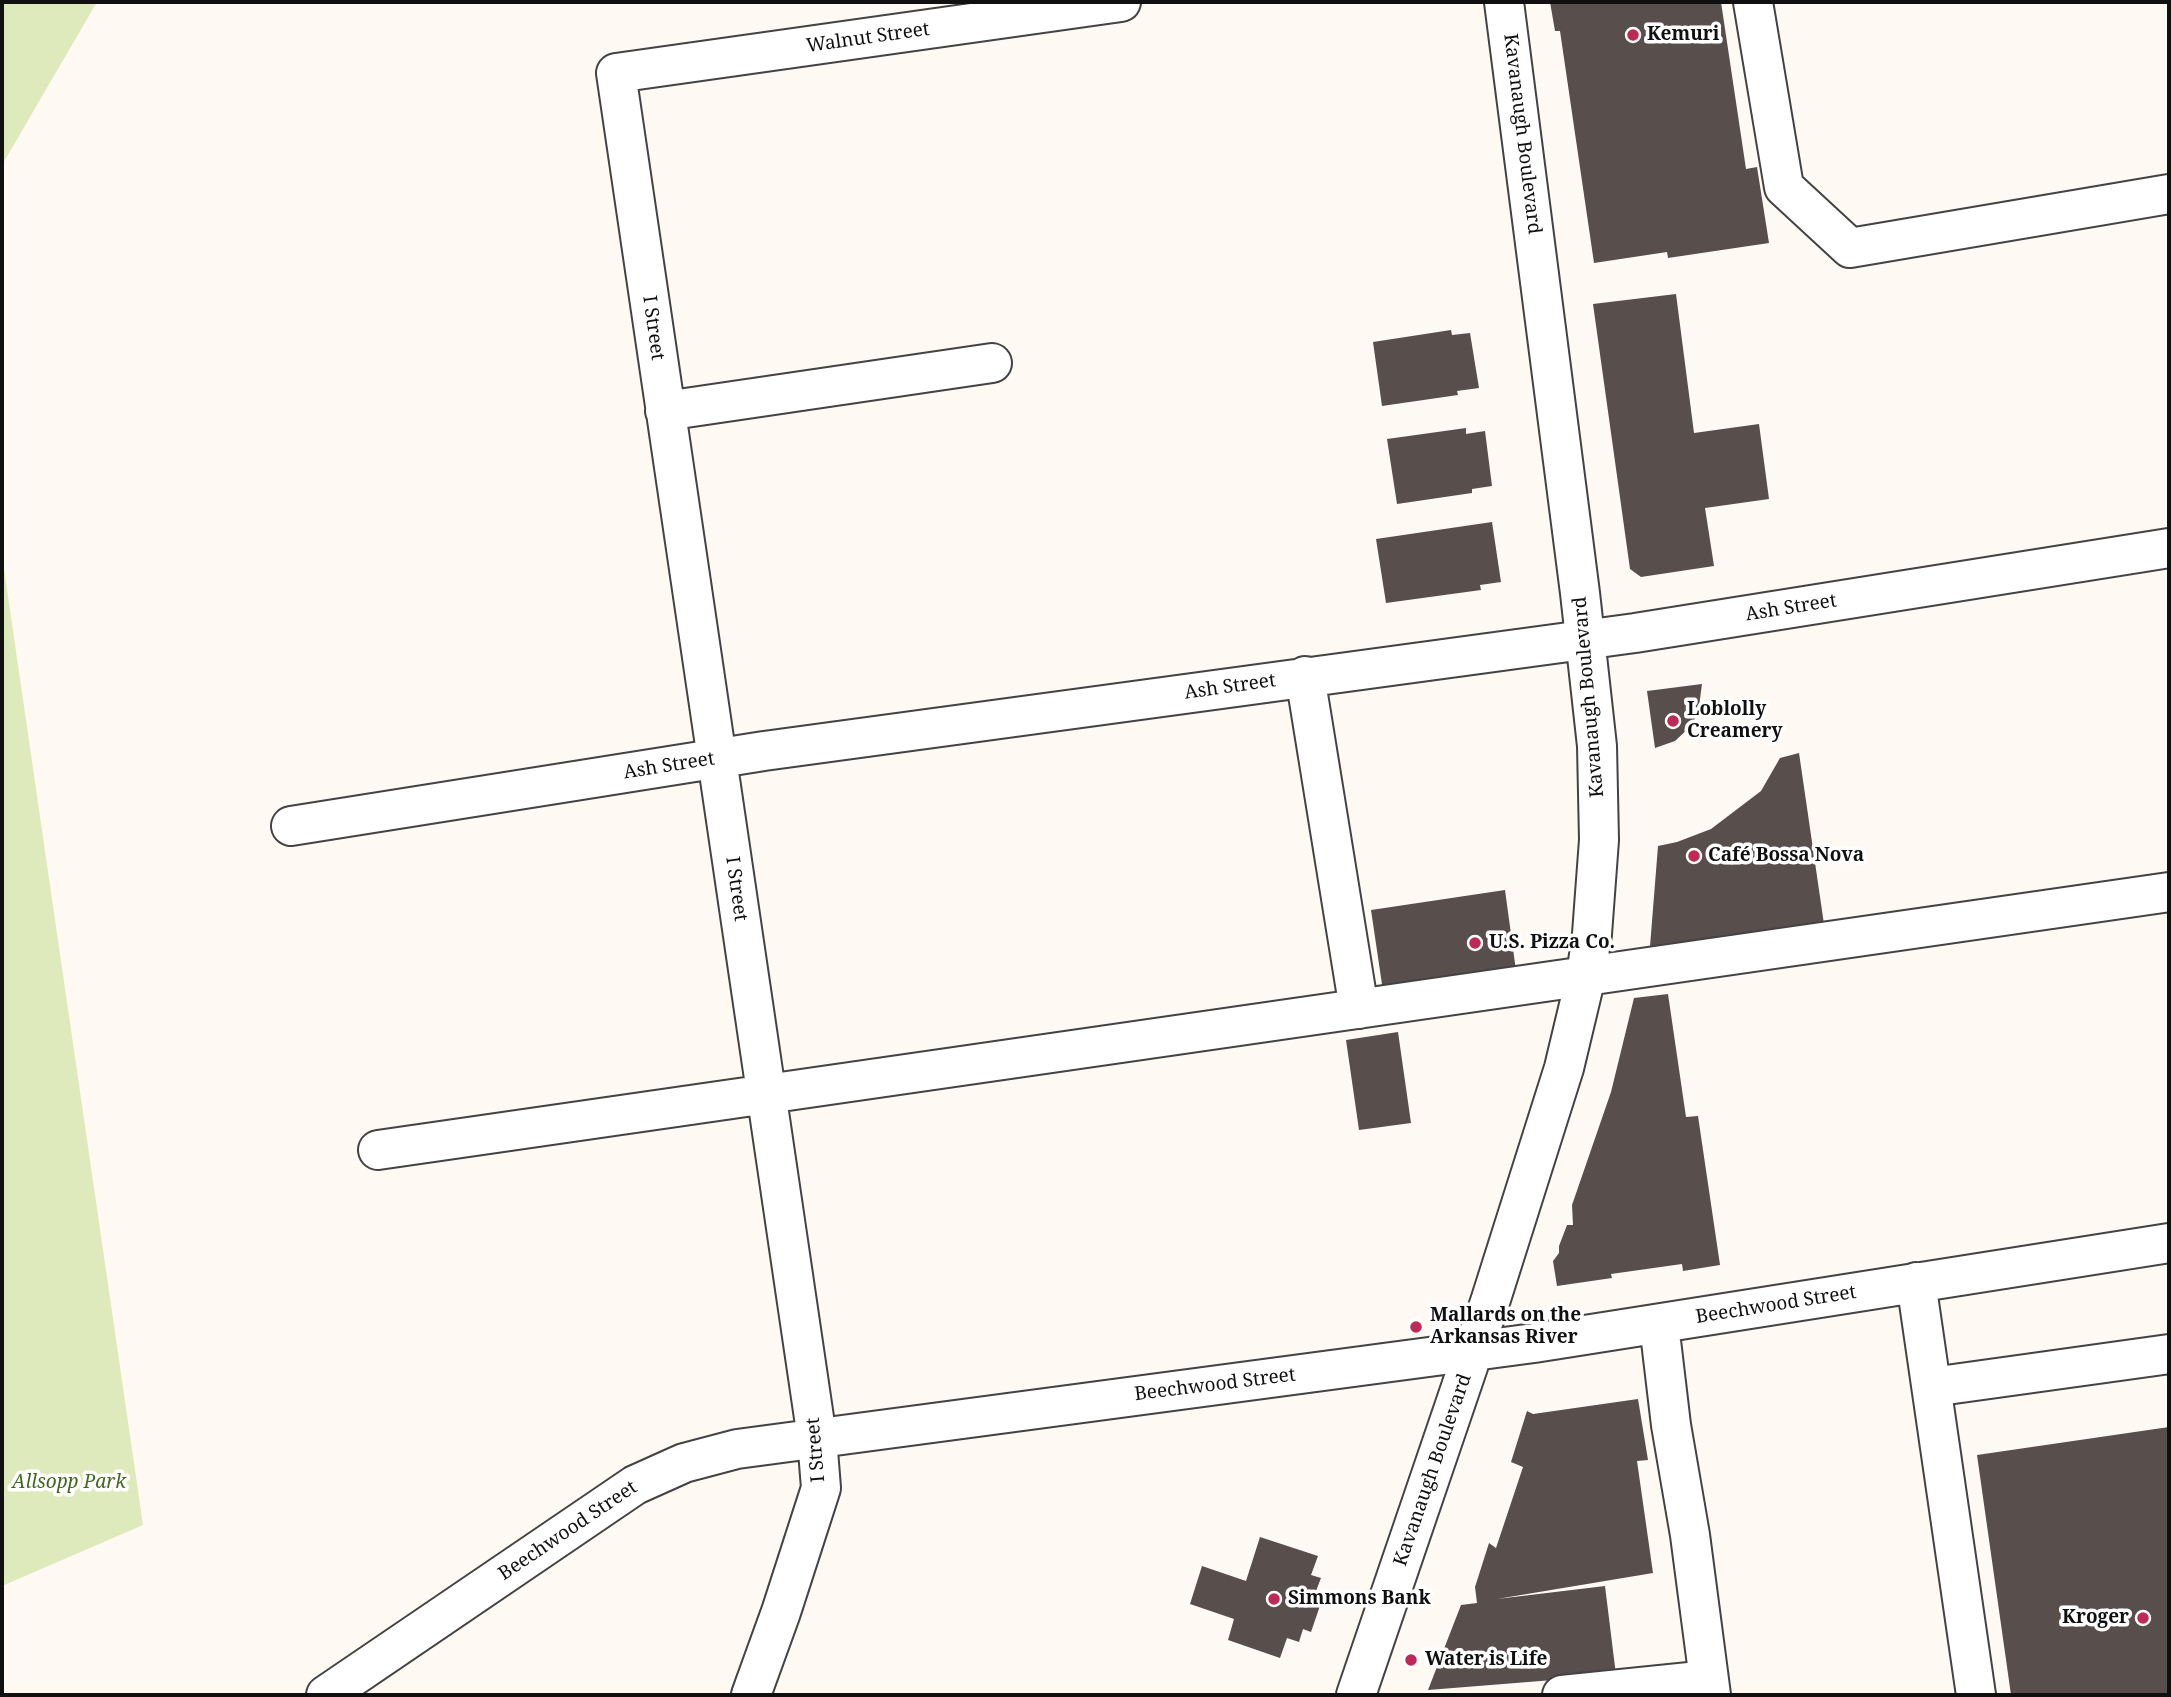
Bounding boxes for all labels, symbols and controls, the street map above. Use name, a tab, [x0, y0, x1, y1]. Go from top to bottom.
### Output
street label: Walnut Street	[805, 18, 931, 58]
place label: Kemuri	[1647, 24, 1719, 46]
marker: Kemuri	[1625, 27, 1641, 43]
street label: Kavanaugh Boulevard	[1498, 32, 1546, 236]
street label: I Street	[637, 294, 669, 362]
street label: Ash Street	[1744, 590, 1838, 626]
street label: Kavanaugh Boulevard	[1569, 596, 1609, 798]
street label: Ash Street	[1183, 669, 1277, 705]
place label: Loblolly Creamery	[1687, 699, 1782, 743]
marker: Loblolly Creamery	[1665, 713, 1681, 729]
street label: Ash Street	[622, 748, 716, 784]
place label: Café Bossa Nova	[1708, 845, 1864, 867]
marker: Café Bossa Nova	[1686, 848, 1702, 864]
street label: I Street	[720, 855, 752, 923]
place label: U.S. Pizza Co.	[1489, 932, 1615, 954]
marker: U.S. Pizza Co.	[1467, 935, 1483, 951]
street label: Beechwood Street	[1694, 1281, 1858, 1329]
place label: Mallards on the Arkansas River	[1430, 1305, 1581, 1349]
marker: Mallards on the Arkansas River	[1408, 1319, 1424, 1335]
street label: Beechwood Street	[1133, 1364, 1297, 1406]
street label: Kavanaugh Boulevard	[1389, 1371, 1477, 1569]
street label: I Street	[802, 1417, 830, 1483]
park label: Allsopp Park	[12, 1472, 126, 1494]
street label: Beechwood Street	[494, 1476, 642, 1586]
place label: Simmons Bank	[1288, 1588, 1431, 1610]
marker: Simmons Bank	[1266, 1591, 1282, 1607]
place label: Kroger	[2062, 1607, 2129, 1629]
marker: Kroger	[2135, 1610, 2151, 1626]
place label: Water is Life	[1425, 1649, 1547, 1671]
marker: Water is Life	[1403, 1652, 1419, 1668]

